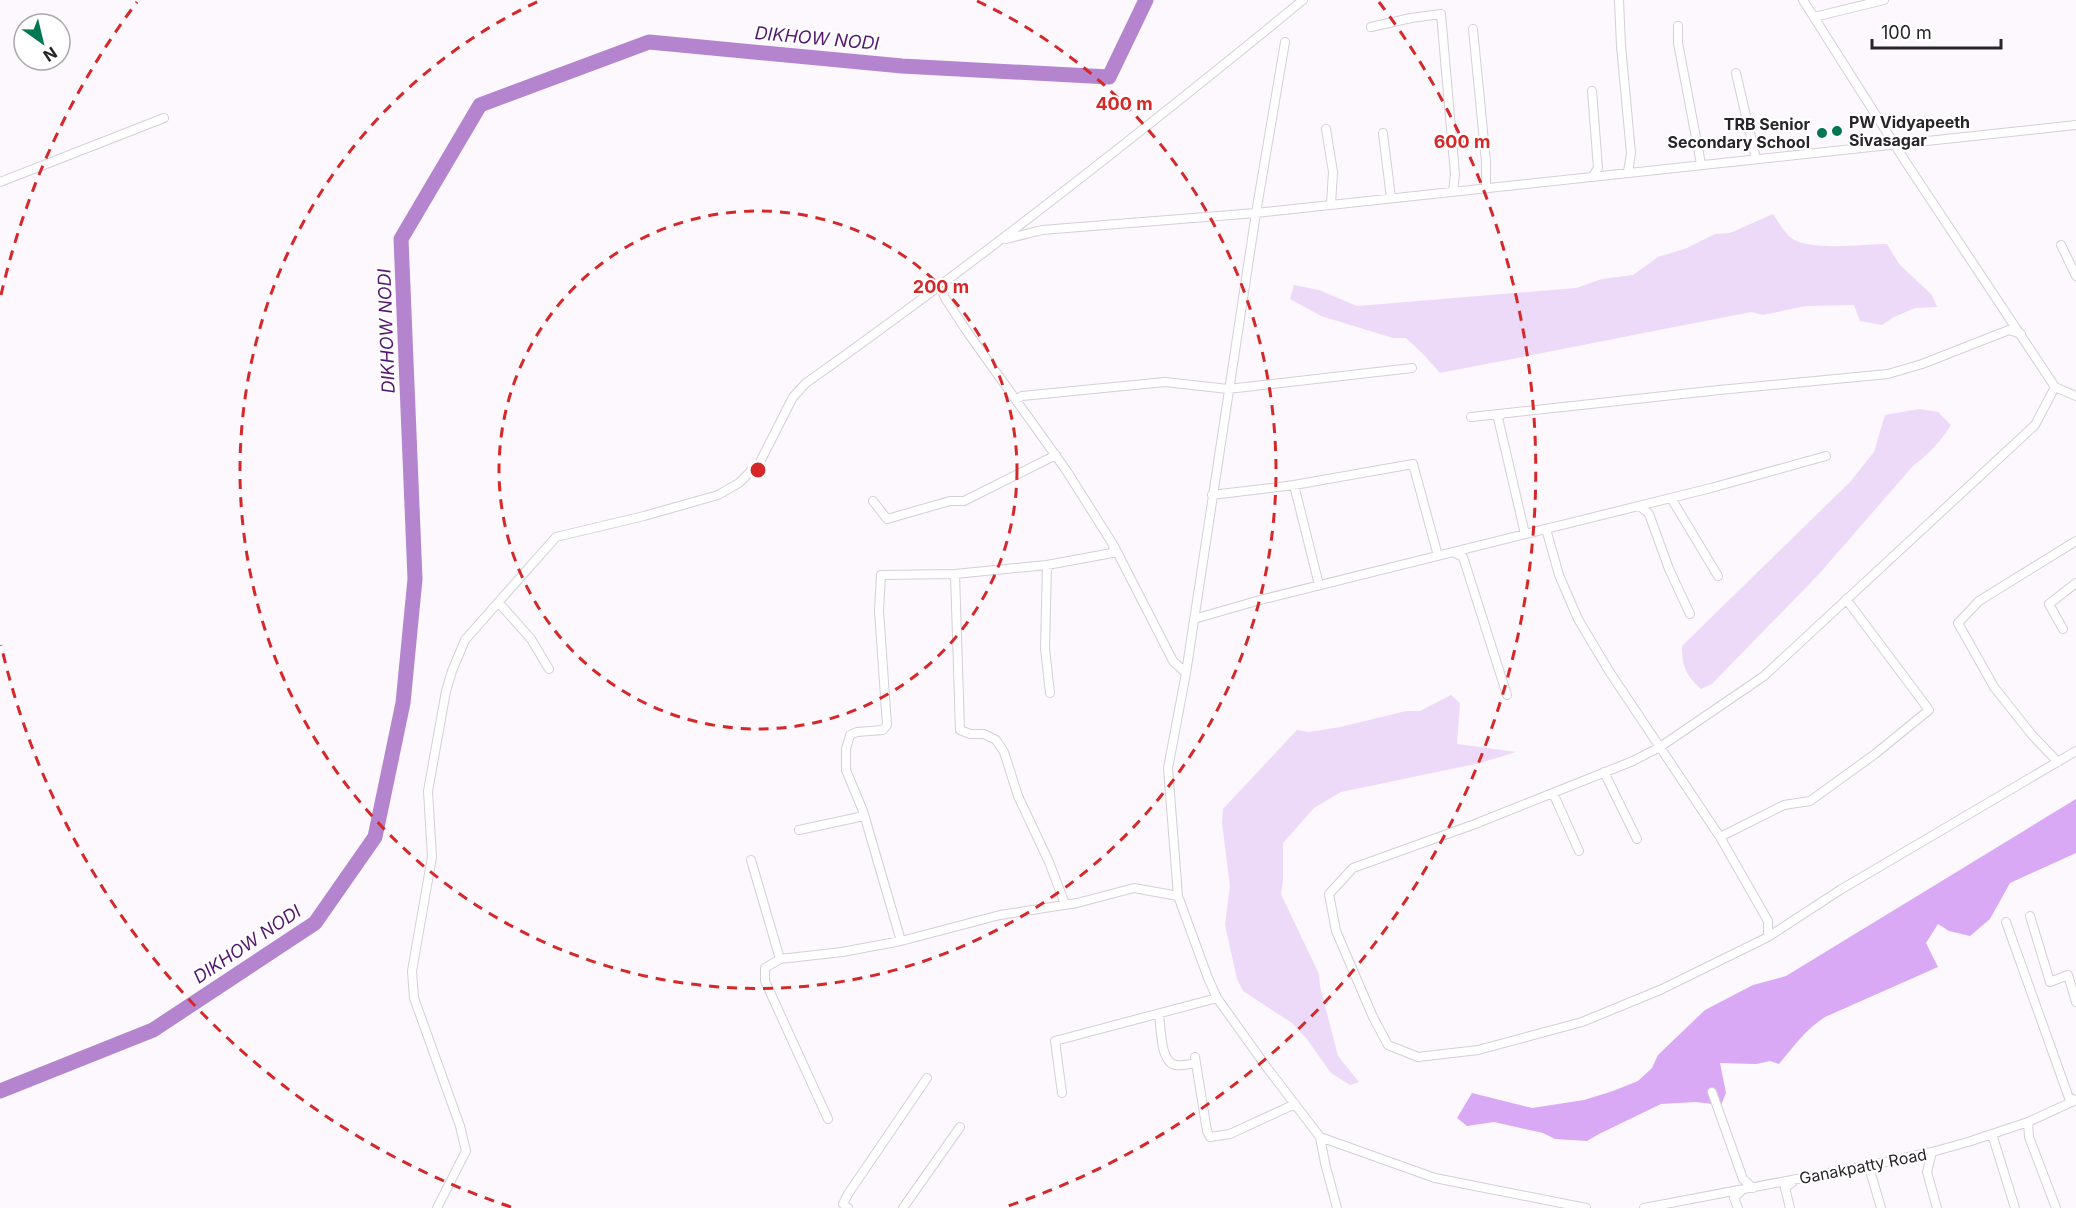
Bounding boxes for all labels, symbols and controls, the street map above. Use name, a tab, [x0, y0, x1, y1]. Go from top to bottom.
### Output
north arrow	[12, 12, 72, 72]
scale bar	[1872, 12, 2001, 50]
water label: DIKHOW NODI	[754, 22, 880, 54]
text: 100 m	[1881, 22, 1932, 43]
text: N	[40, 43, 61, 66]
text: 400 m	[1095, 93, 1153, 114]
place label: PW Vidyapeeth Sivasagar	[1849, 112, 1970, 150]
place label: TRB Senior Secondary School	[1667, 114, 1810, 152]
marker: PW Vidyapeeth Sivasagar	[1830, 124, 1844, 138]
marker: TRB Senior Secondary School	[1815, 126, 1829, 140]
text: 600 m	[1434, 131, 1490, 152]
water label: DIKHOW NODI	[373, 268, 399, 394]
text: 200 m	[913, 276, 969, 297]
centre of rings	[748, 460, 768, 480]
water label: DIKHOW NODI	[189, 900, 305, 988]
street label: Ganakpatty Road	[1798, 1144, 1928, 1188]

